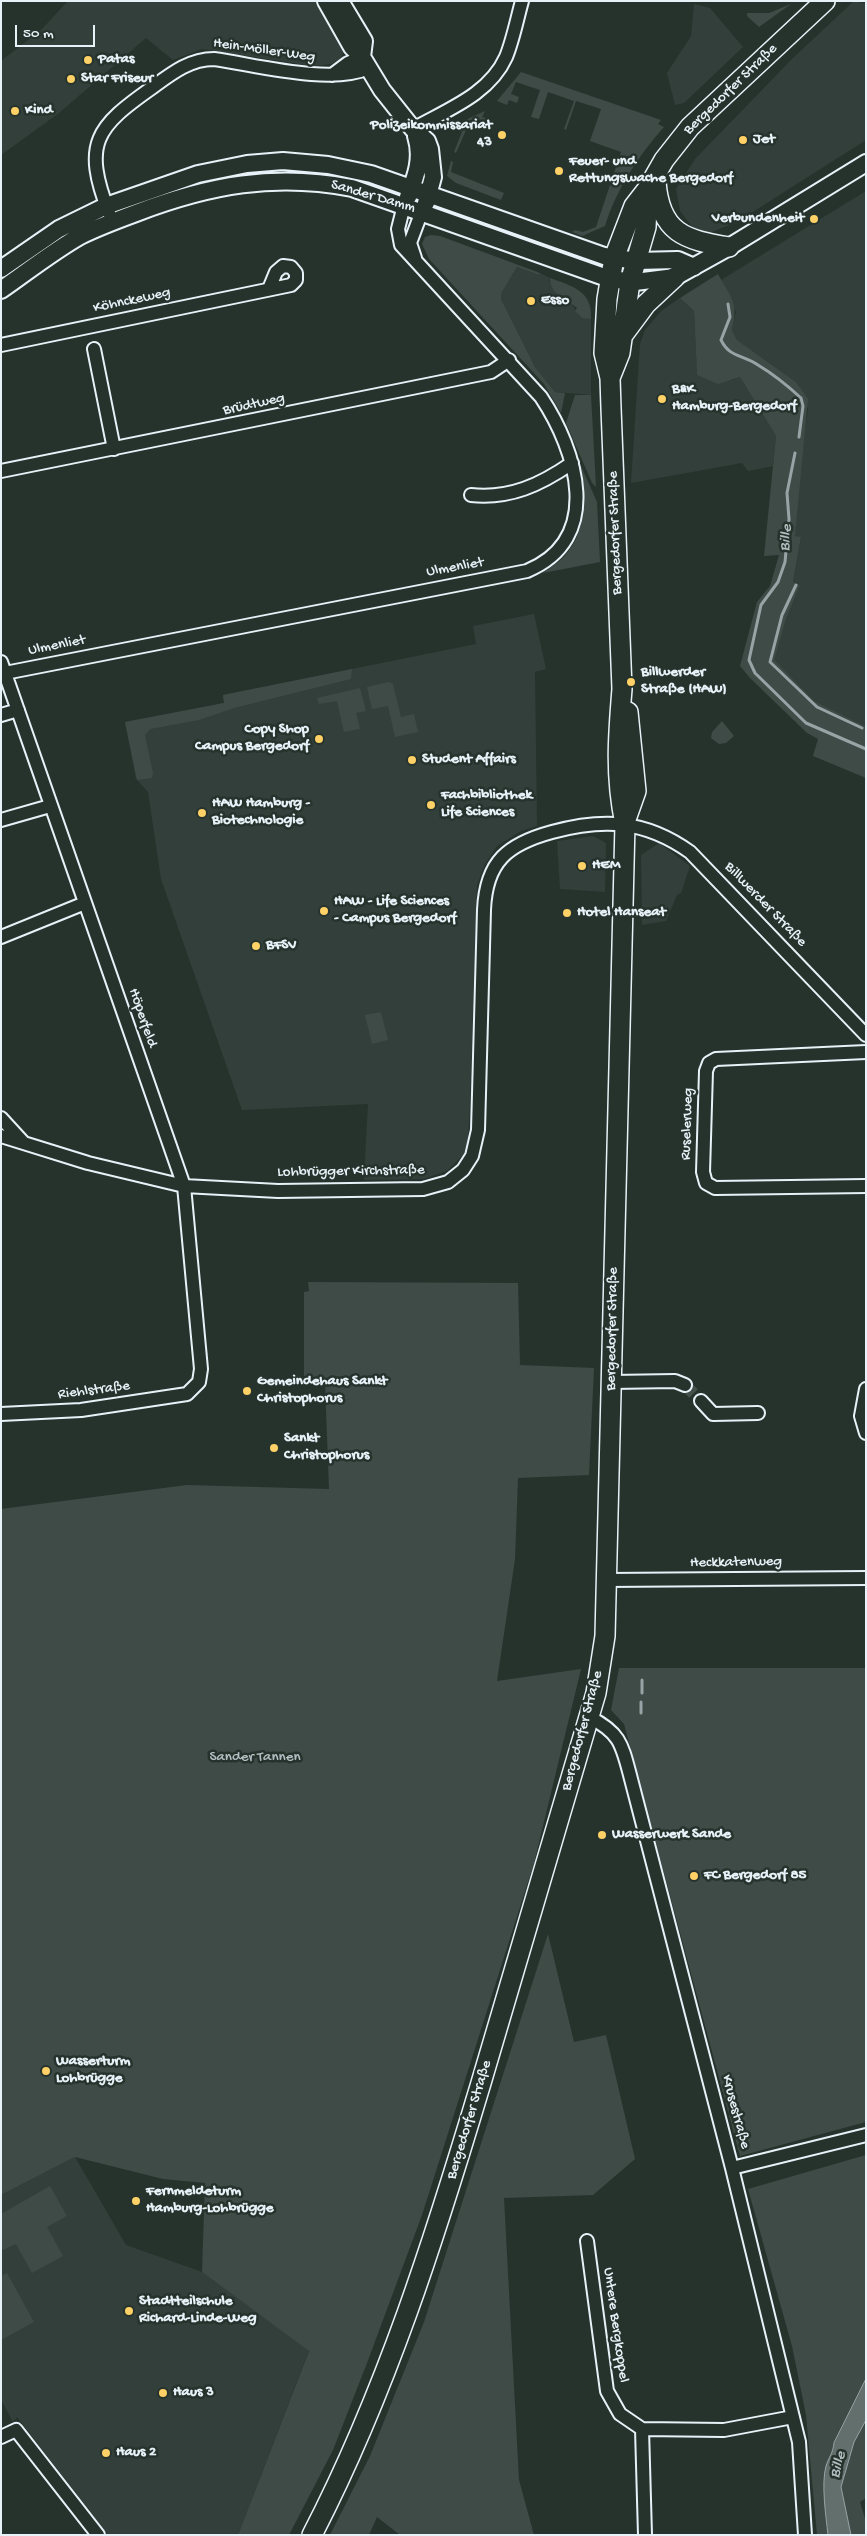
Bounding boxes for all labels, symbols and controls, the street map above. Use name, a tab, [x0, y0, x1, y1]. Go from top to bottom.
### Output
scale bar	[18, 15, 98, 47]
text: 50 m	[23, 25, 54, 43]
street label: Hein-Möller-Weg	[212, 35, 316, 67]
street label: Bergedorfer Straße	[680, 41, 782, 139]
place label: Patas	[98, 51, 135, 69]
marker: Patas	[82, 54, 94, 66]
place label: Star Friseur	[81, 70, 153, 88]
marker: Star Friseur	[65, 73, 77, 85]
place label: Kind	[25, 102, 52, 120]
marker: Kind	[9, 105, 21, 117]
place label: Polizeikommissariat 43	[370, 117, 492, 152]
marker: Polizeikommissariat 43	[496, 129, 508, 141]
place label: Jet	[753, 131, 775, 149]
marker: Jet	[737, 134, 749, 146]
place label: Feuer- und Rettungswache Bergedorf	[569, 153, 733, 188]
marker: Feuer- und Rettungswache Bergedorf	[553, 165, 565, 177]
street label: Sander Damm	[329, 176, 417, 218]
place label: Verbundenheit	[712, 210, 804, 228]
marker: Verbundenheit	[808, 213, 820, 225]
street label: Köhnckeweg	[92, 284, 172, 318]
place label: Esso	[541, 292, 569, 310]
marker: Esso	[525, 295, 537, 307]
place label: B&K Hamburg-Bergedorf	[672, 381, 797, 416]
street label: Brüdtweg	[221, 390, 287, 420]
marker: B&K Hamburg-Bergedorf	[656, 393, 668, 405]
street label: Bergedorfer Straße	[605, 471, 627, 595]
water label: Bille	[776, 524, 798, 552]
street label: Ulmenliet	[425, 554, 485, 582]
street label: Ulmenliet	[27, 632, 87, 660]
place label: Billwerder Straße (HAW)	[641, 664, 727, 699]
marker: Billwerder Straße (HAW)	[625, 676, 637, 688]
place label: Copy Shop Campus Bergedorf	[195, 721, 309, 756]
marker: Copy Shop Campus Bergedorf	[313, 733, 325, 745]
place label: Student Affairs	[422, 751, 516, 769]
marker: Student Affairs	[406, 754, 418, 766]
place label: Fachbibliothek Life Sciences	[441, 787, 532, 822]
place label: HAW Hamburg - Biotechnologie	[212, 795, 310, 830]
marker: Fachbibliothek Life Sciences	[425, 799, 437, 811]
marker: HAW Hamburg - Biotechnologie	[196, 807, 208, 819]
place label: HEM	[592, 857, 620, 875]
street label: Billwerder Straße	[720, 859, 810, 951]
marker: HEM	[576, 860, 588, 872]
place label: HAW - Life Sciences - Campus Bergedorf	[334, 893, 456, 928]
place label: Hotel Hanseat	[577, 904, 666, 922]
marker: HAW - Life Sciences - Campus Bergedorf	[318, 905, 330, 917]
marker: Hotel Hanseat	[561, 907, 573, 919]
place label: BFSV	[266, 937, 297, 955]
marker: BFSV	[250, 940, 262, 952]
street label: Höperfeld	[124, 986, 160, 1050]
street label: Ruselerweg	[678, 1088, 698, 1160]
street label: Lohbrügger Kirchstraße	[277, 1162, 425, 1182]
street label: Bergedorfer Straße	[603, 1267, 623, 1391]
place label: Gemeindehaus Sankt Christophorus	[257, 1373, 387, 1408]
street label: Riehlstraße	[57, 1378, 131, 1404]
marker: Gemeindehaus Sankt Christophorus	[241, 1385, 253, 1397]
place label: Sankt Christophorus	[284, 1430, 369, 1465]
marker: Sankt Christophorus	[268, 1442, 280, 1454]
street label: Heckkatenweg	[690, 1553, 782, 1573]
street label: Bergedorfer Straße	[558, 1669, 608, 1793]
park label: Sander Tannen	[209, 1749, 301, 1767]
place label: Wasserwerk Sande	[612, 1826, 731, 1844]
marker: Wasserwerk Sande	[596, 1829, 608, 1841]
place label: FC Bergedorf 85	[704, 1867, 806, 1885]
marker: FC Bergedorf 85	[688, 1870, 700, 1882]
place label: Wasserturm Lohbrügge	[56, 2053, 130, 2088]
street label: Bergedorfer Straße	[443, 2058, 497, 2182]
marker: Wasserturm Lohbrügge	[40, 2065, 52, 2077]
street label: Krusestraße	[716, 2073, 754, 2151]
place label: Fernmeldeturm Hamburg-Lohbrügge	[146, 2183, 273, 2218]
marker: Fernmeldeturm Hamburg-Lohbrügge	[130, 2195, 142, 2207]
street label: Untere Bergkoppel	[598, 2266, 632, 2384]
place label: Stadtteilschule Richard-Linde-Weg	[139, 2293, 257, 2328]
marker: Stadtteilschule Richard-Linde-Weg	[123, 2305, 135, 2317]
place label: Haus 3	[173, 2384, 214, 2402]
marker: Haus 3	[157, 2387, 169, 2399]
place label: Haus 2	[116, 2444, 156, 2462]
marker: Haus 2	[100, 2447, 112, 2459]
water label: Bille	[826, 2449, 852, 2481]

